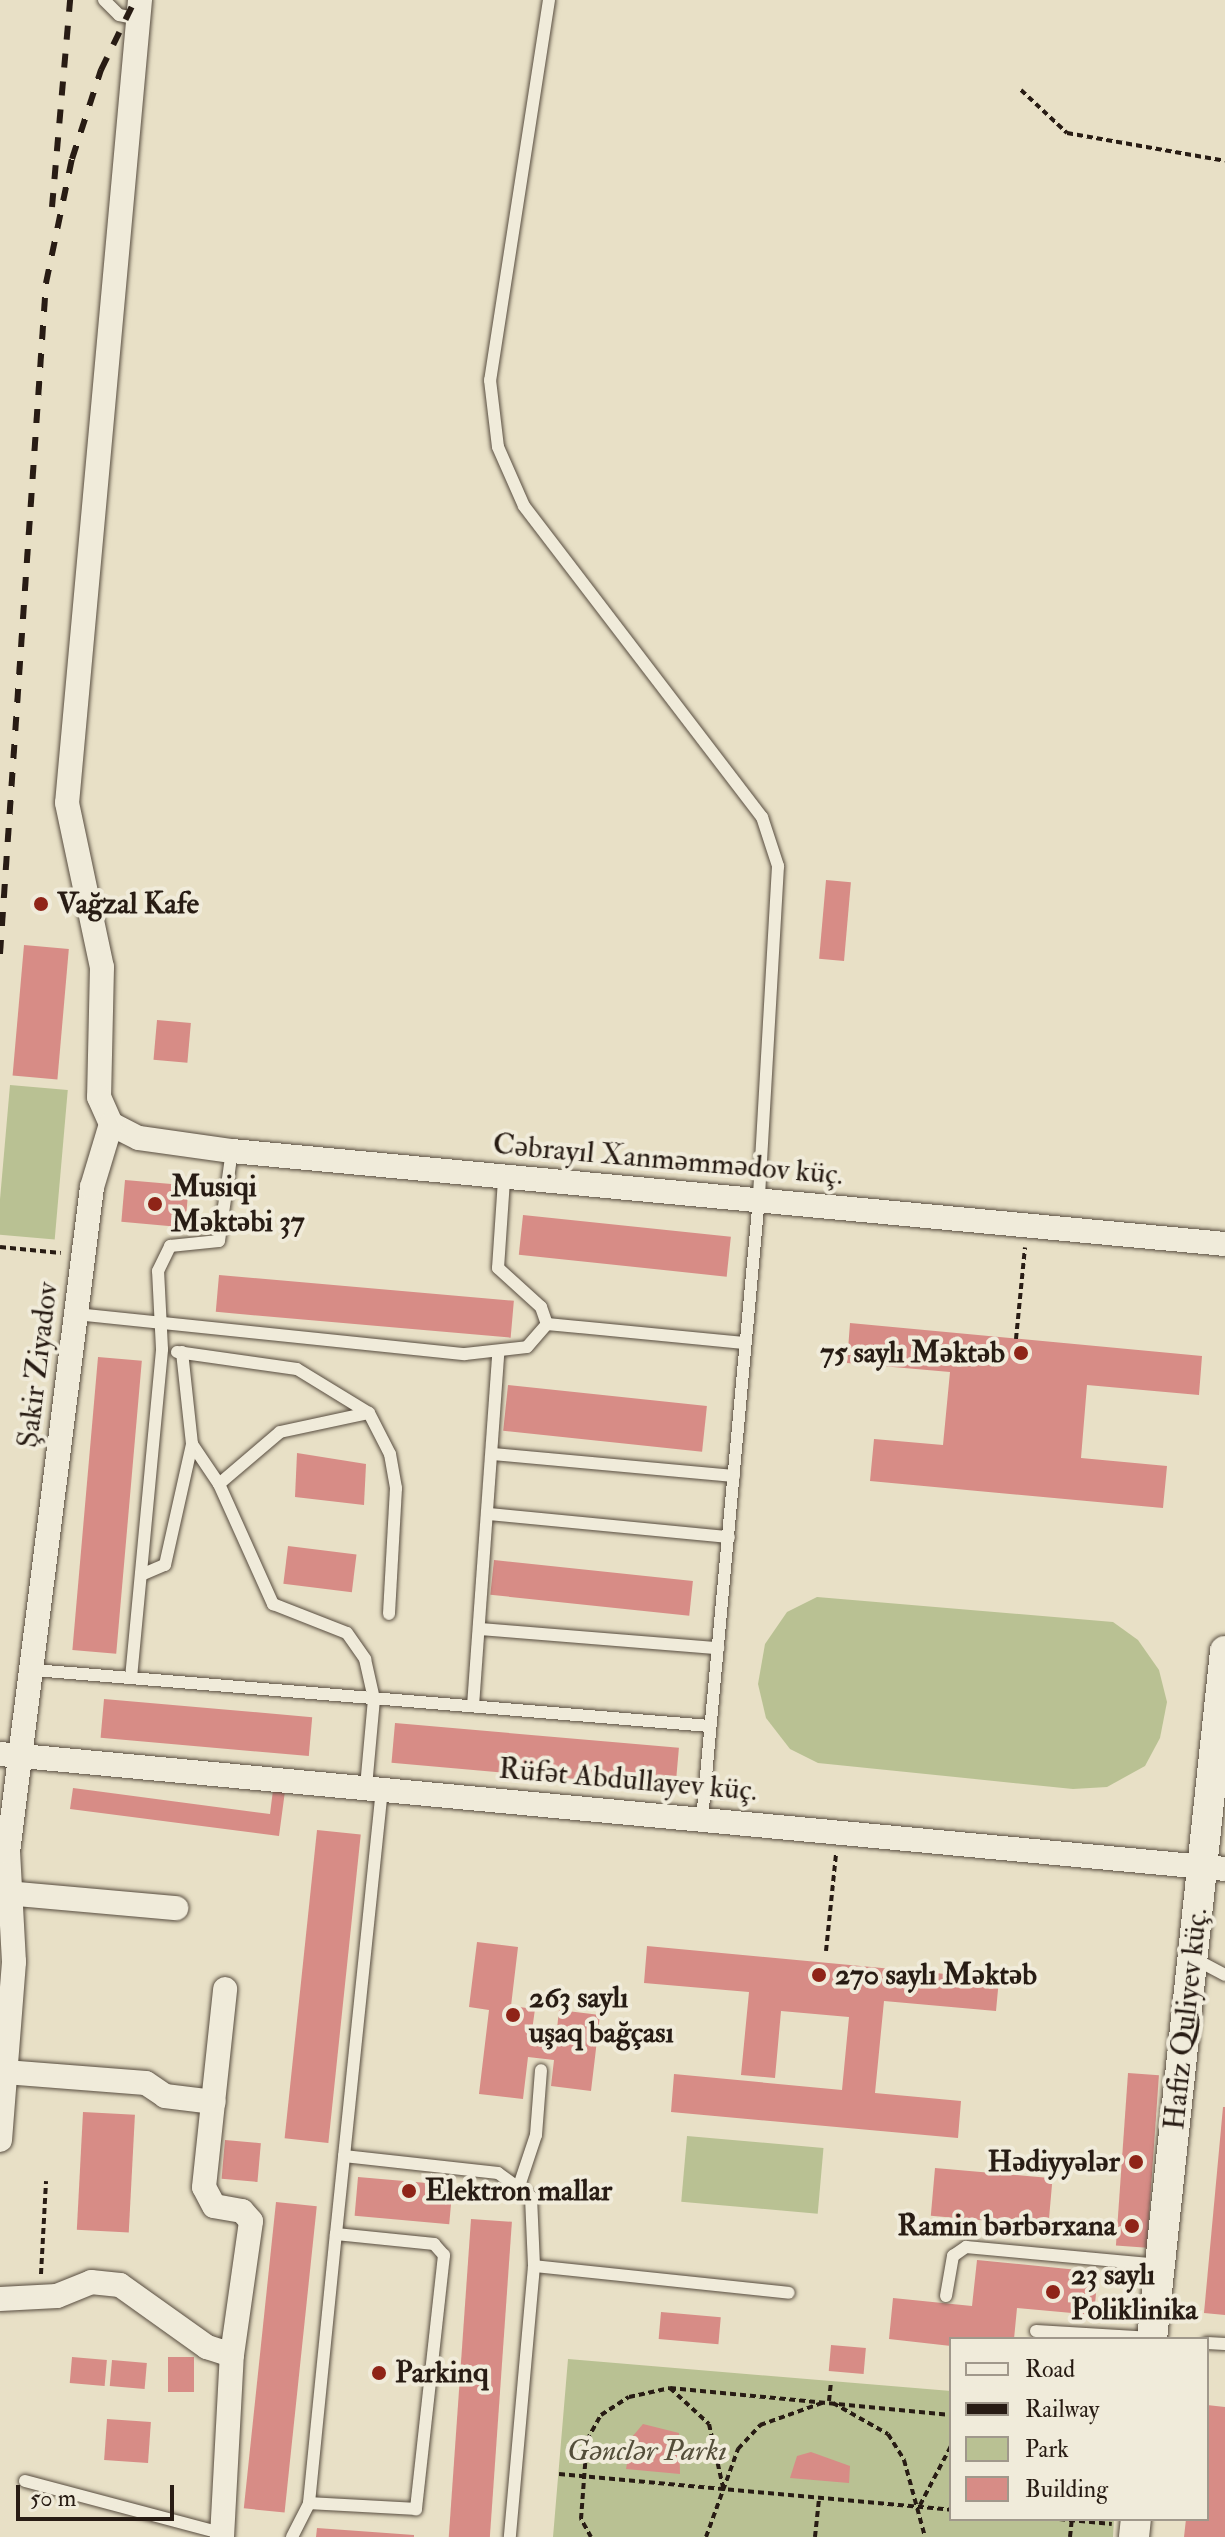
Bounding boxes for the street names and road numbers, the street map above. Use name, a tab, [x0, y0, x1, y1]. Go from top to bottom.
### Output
street label: Cəbrayıl Xanməmmədov küç.	[491, 1127, 845, 1193]
street label: Şakir Ziyadov	[10, 1280, 66, 1450]
street label: Rüfət Abdullayev küç.	[497, 1751, 759, 1809]
street label: Hafiz Quliyev küç.	[1156, 1906, 1216, 2132]

